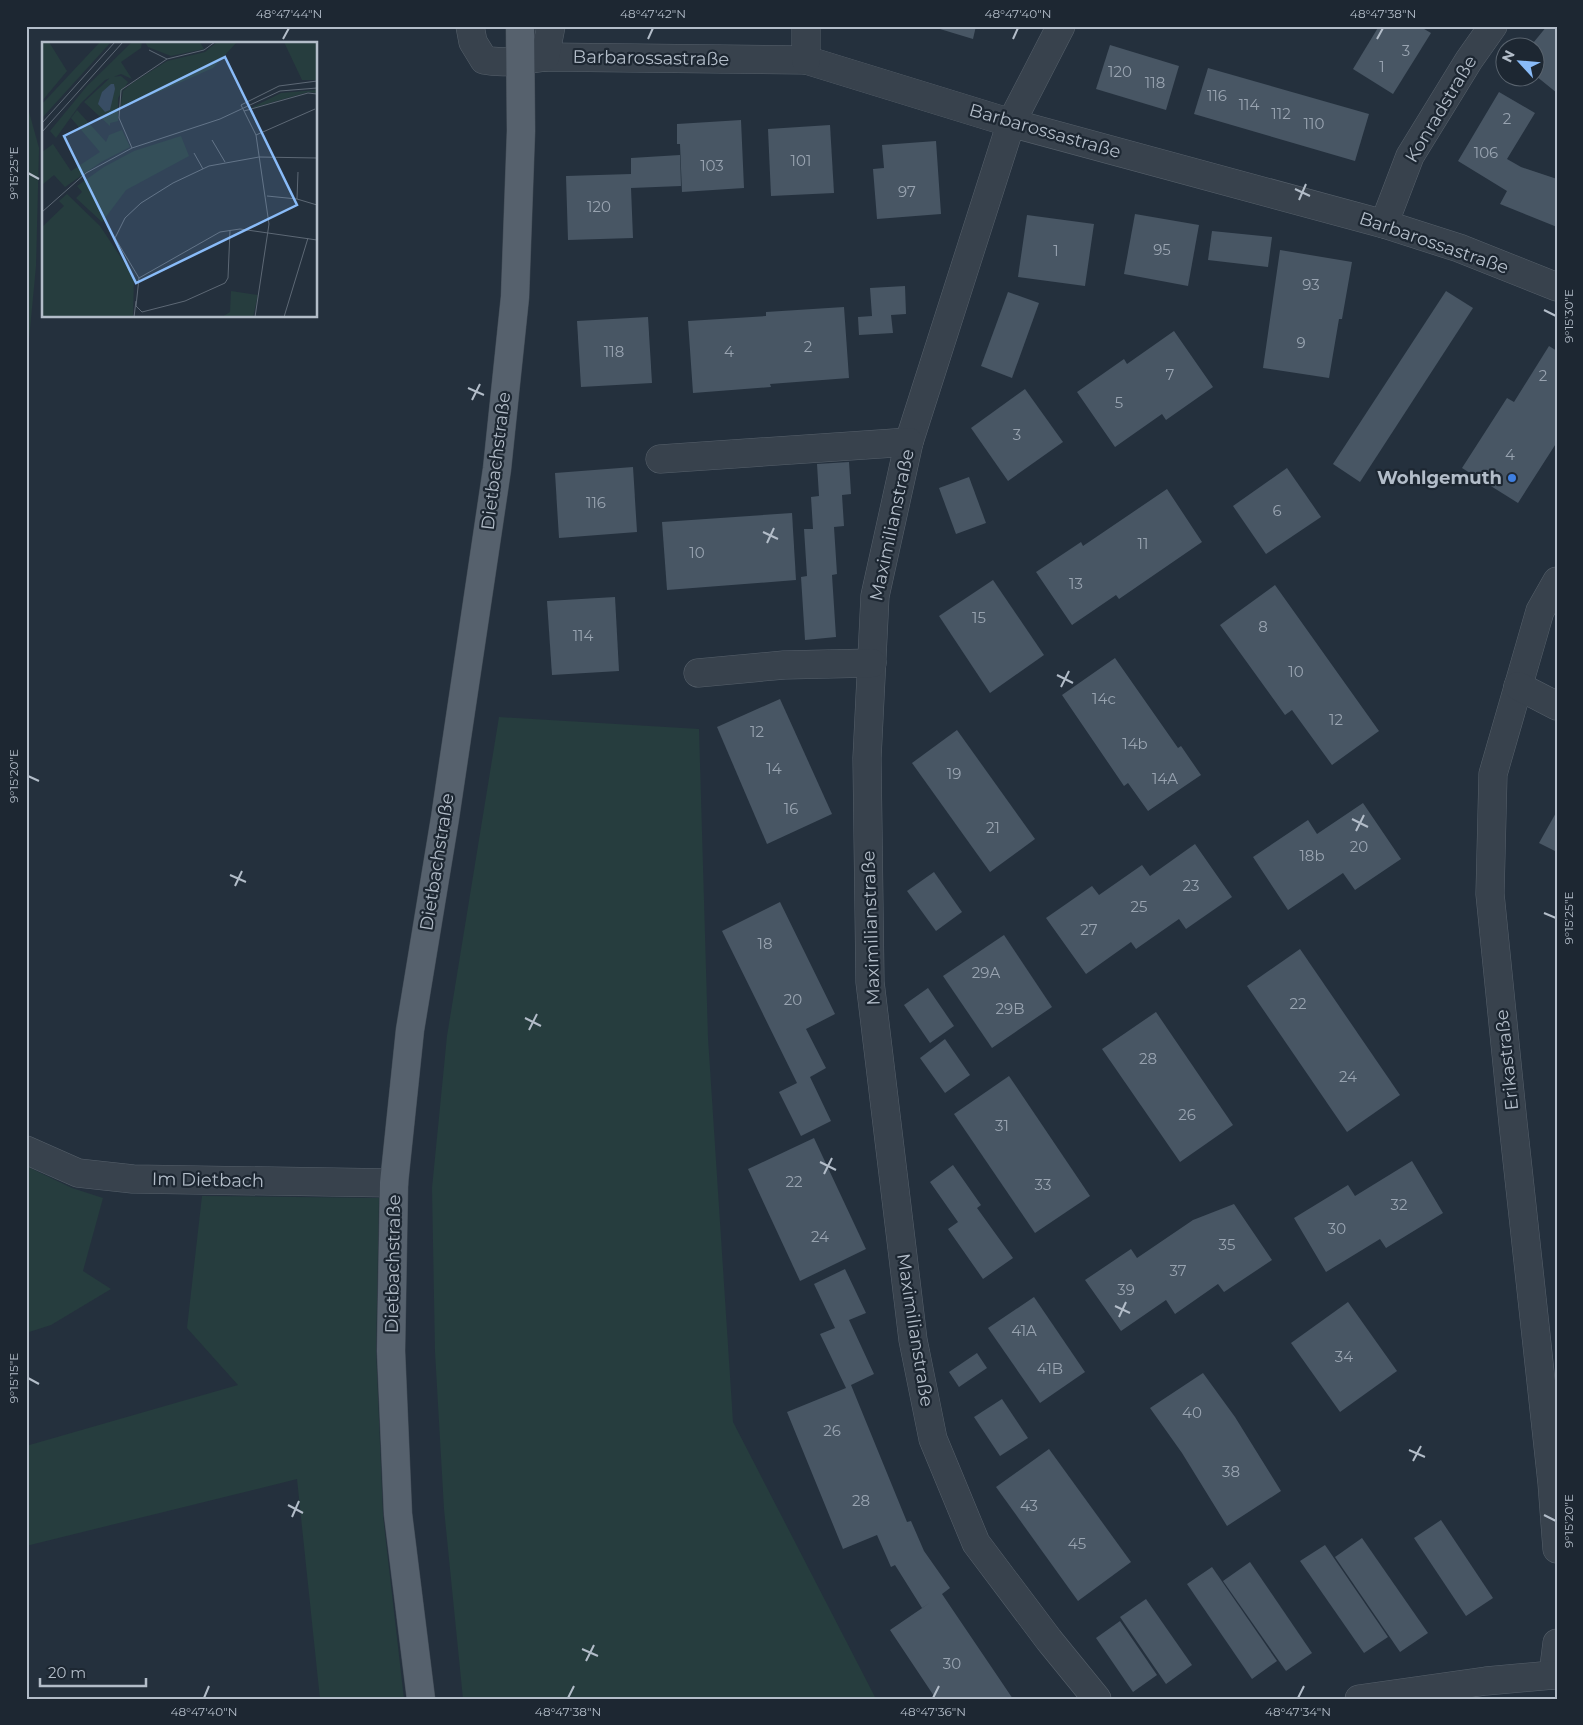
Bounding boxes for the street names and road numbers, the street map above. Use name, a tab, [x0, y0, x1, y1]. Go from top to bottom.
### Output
street label: Barbarossastraße	[573, 46, 730, 70]
street label: Konradstraße	[1400, 51, 1482, 167]
street label: Barbarossastraße	[967, 99, 1123, 163]
street label: Barbarossastraße	[1356, 207, 1512, 279]
street label: Dietbachstraße	[477, 391, 515, 531]
street label: Maximilianstraße	[865, 447, 919, 603]
street label: Dietbachstraße	[415, 792, 459, 932]
street label: Maximilianstraße	[857, 850, 885, 1006]
street label: Erikastraße	[1491, 1008, 1523, 1112]
street label: Im Dietbach	[152, 1168, 264, 1192]
street label: Dietbachstraße	[381, 1194, 405, 1334]
street label: Maximilianstraße	[892, 1252, 938, 1408]

